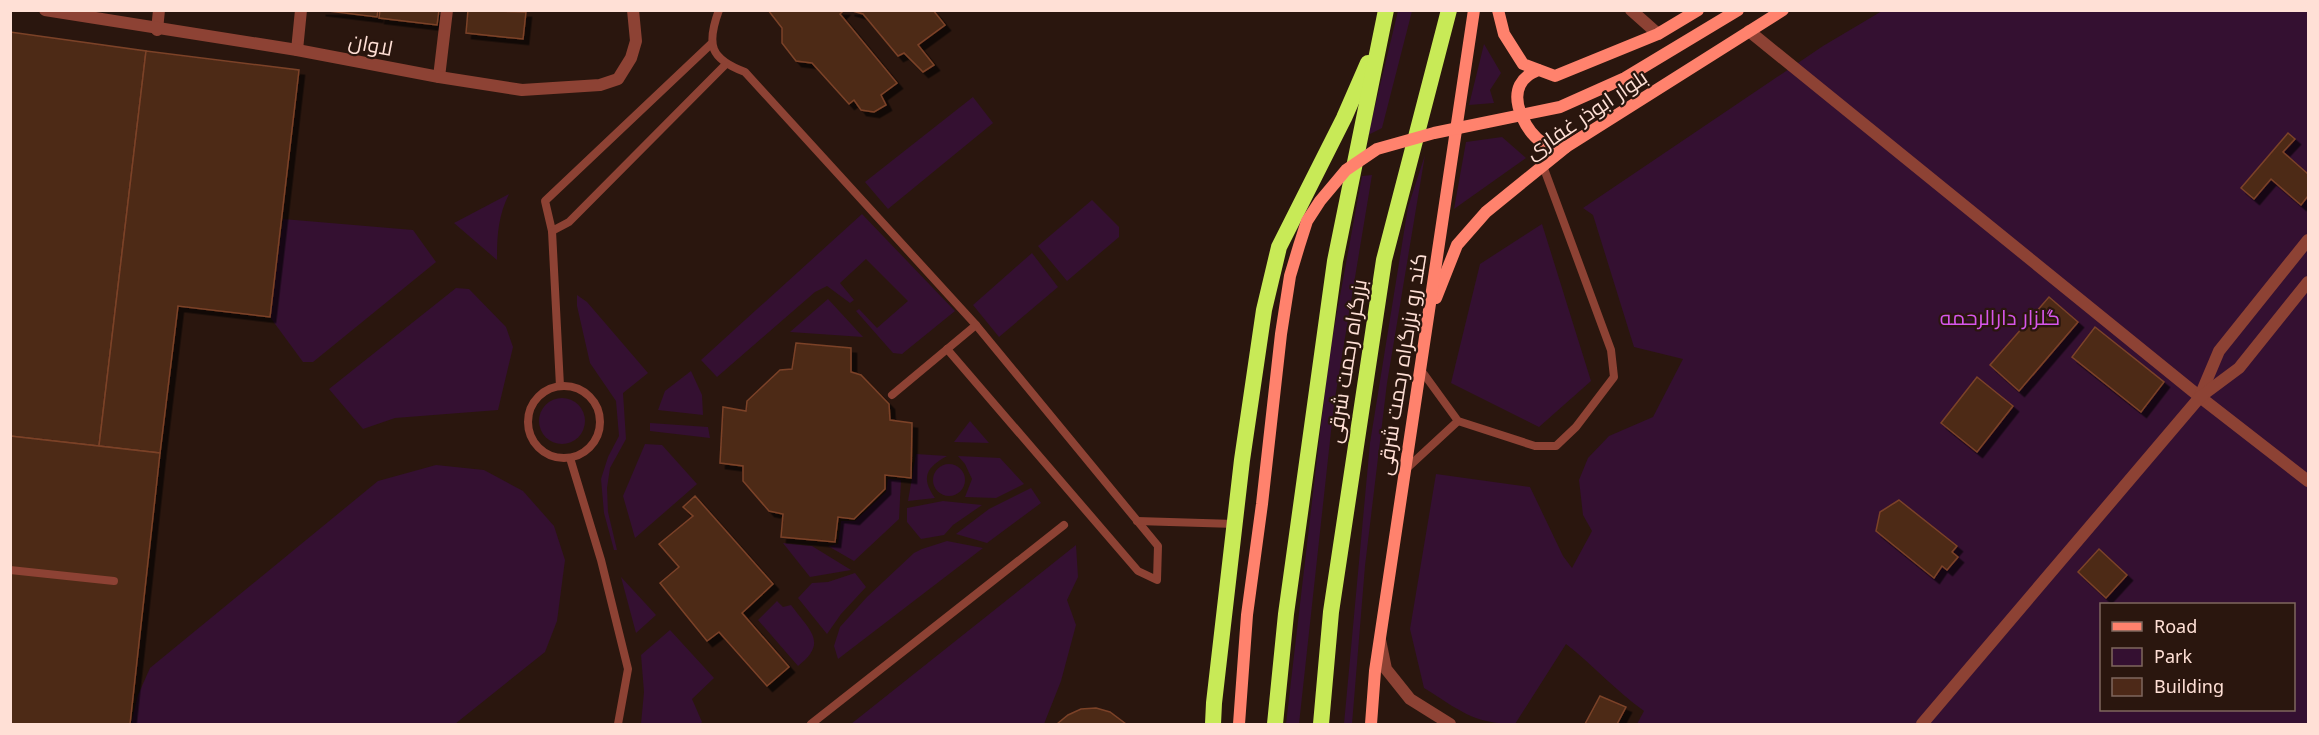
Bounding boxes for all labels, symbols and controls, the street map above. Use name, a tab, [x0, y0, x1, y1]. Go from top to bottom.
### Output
street label: لاوان	[346, 26, 396, 62]
street label: بلوار ابوذر غفاری	[1519, 63, 1653, 165]
street label: کند رو بزرگراه رحمت شرقی	[1370, 251, 1432, 477]
street label: بزرگراه رحمت شرقی	[1319, 277, 1373, 445]
park label: گلزار دارالرحمه	[1940, 303, 2060, 331]
legend	[2100, 603, 2295, 711]
text: Road	[2154, 614, 2197, 638]
text: Park	[2154, 644, 2192, 668]
text: Building	[2154, 674, 2224, 698]

